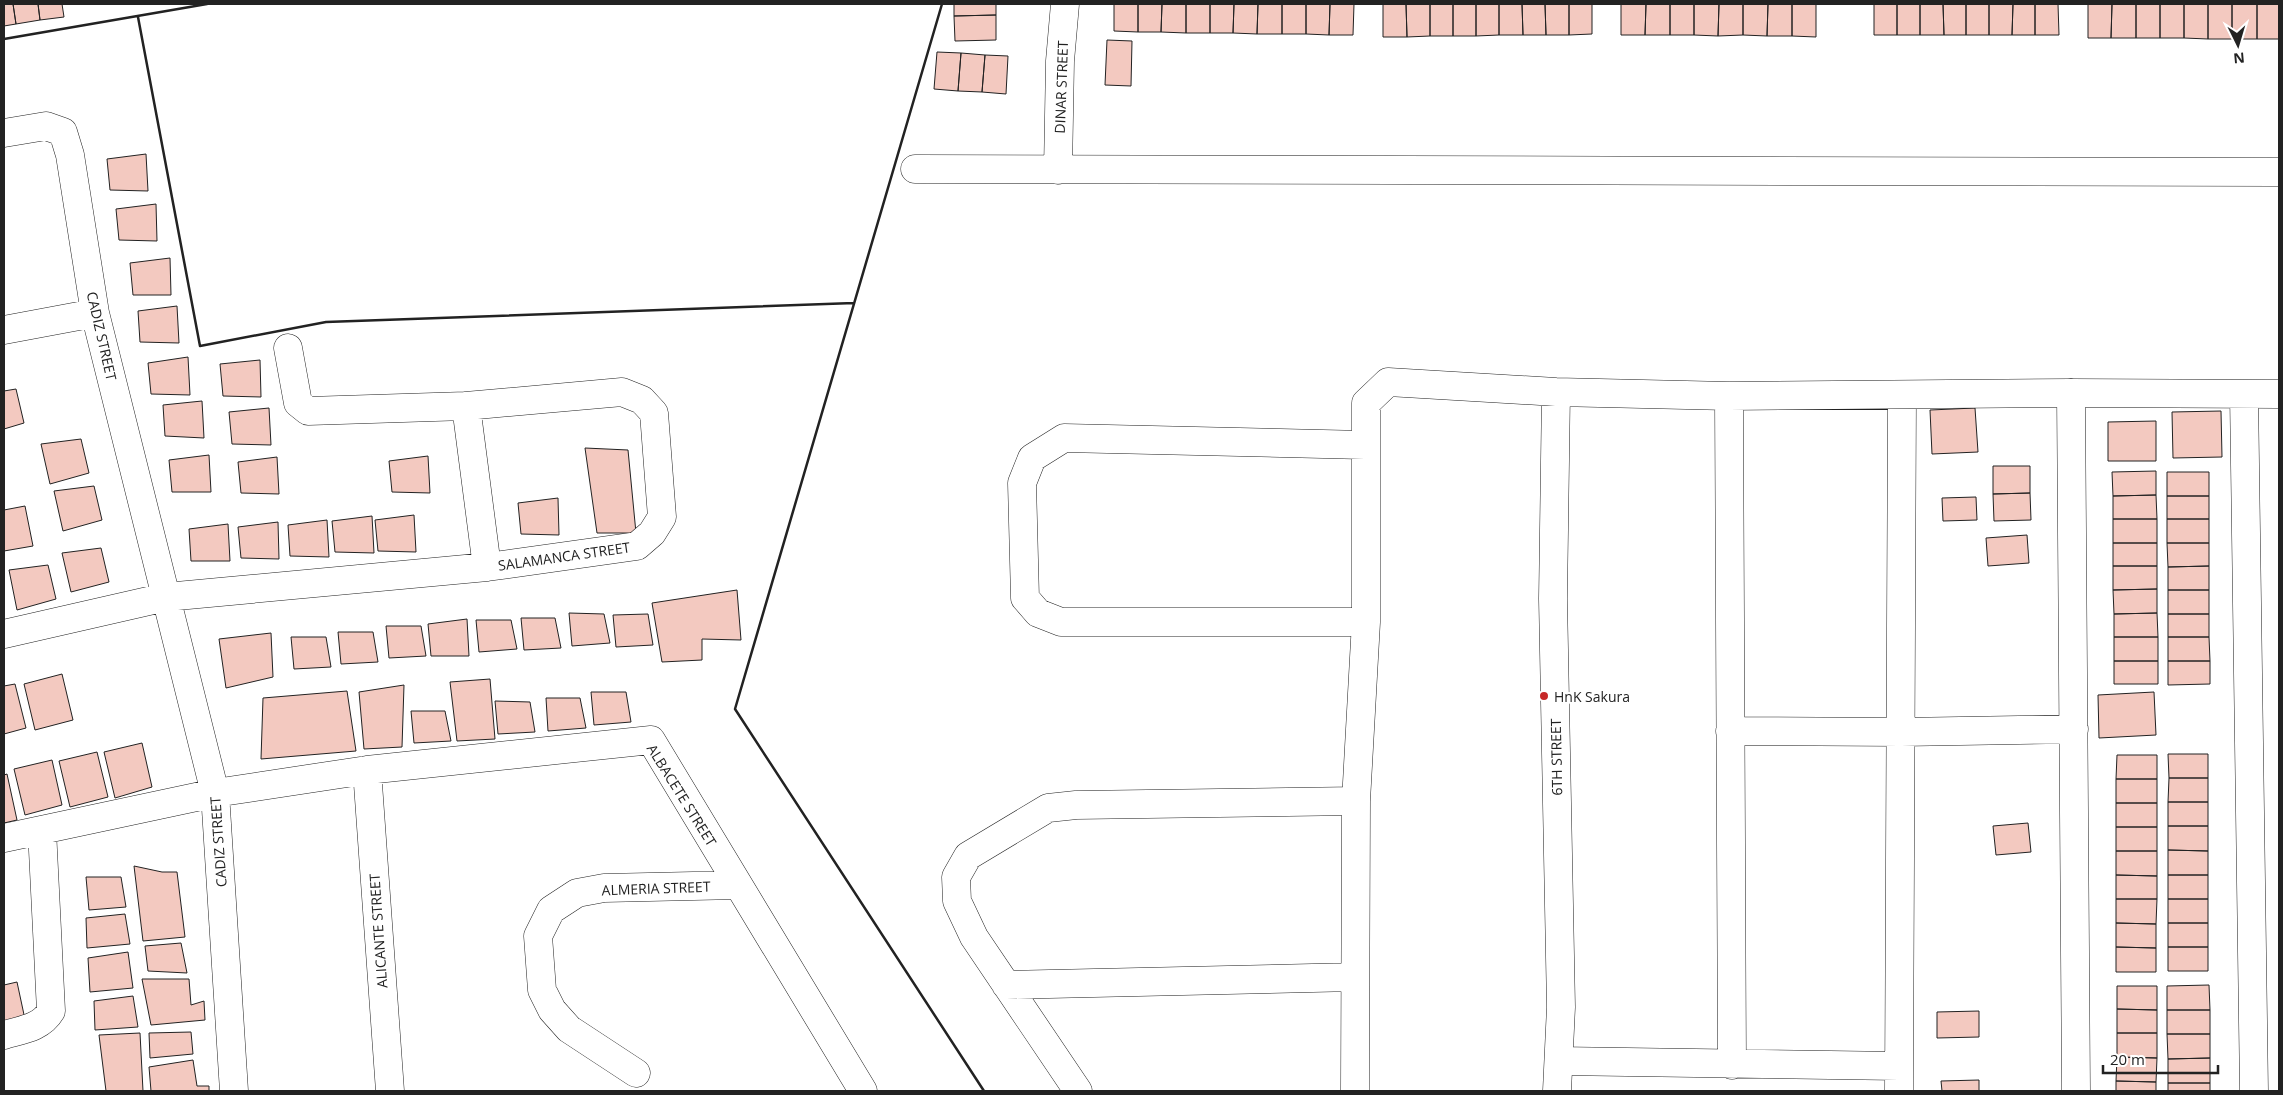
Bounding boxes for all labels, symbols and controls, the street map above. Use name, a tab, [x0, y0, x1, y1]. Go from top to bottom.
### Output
north arrow	[2213, 20, 2263, 70]
street label: DINAR STREET	[1050, 40, 1072, 134]
text: N	[2233, 48, 2246, 68]
street label: CADIZ STREET	[83, 290, 122, 383]
street label: SALAMANCA STREET	[497, 537, 632, 575]
place label: HnK Sakura	[1554, 687, 1630, 706]
marker: HnK Sakura	[1538, 690, 1550, 702]
street label: 6TH STREET	[1546, 718, 1566, 796]
street label: ALBACETE STREET	[643, 740, 721, 850]
street label: CADIZ STREET	[205, 796, 231, 888]
street label: ALICANTE STREET	[365, 873, 391, 989]
street label: ALMERIA STREET	[601, 877, 711, 899]
scale bar	[2103, 1042, 2218, 1074]
text: 20 m	[2110, 1049, 2145, 1069]

